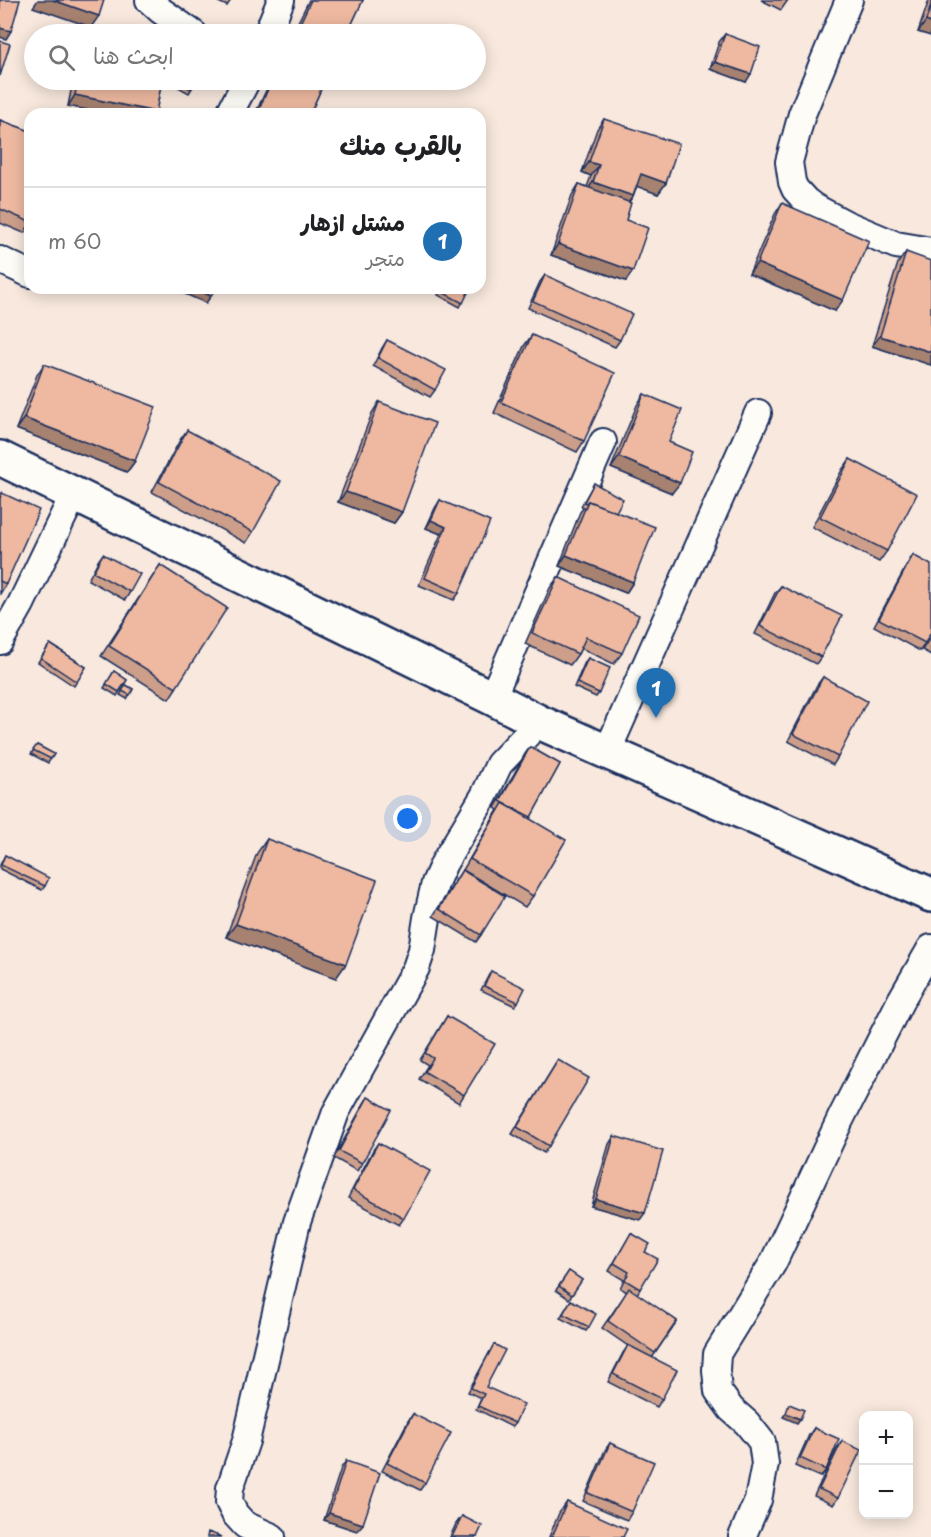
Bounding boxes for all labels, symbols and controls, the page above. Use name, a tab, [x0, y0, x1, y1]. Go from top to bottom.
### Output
search box	[24, 24, 486, 90]
text: ابحث هنا	[93, 38, 174, 71]
icon: search	[45, 41, 78, 74]
text: بالقرب منك	[340, 125, 462, 164]
text: مشتل ازهار	[301, 205, 405, 238]
text: 60 m	[48, 226, 101, 256]
text: 1	[438, 226, 447, 256]
text: متجر	[366, 243, 405, 273]
pin: 1	[636, 668, 676, 718]
your location	[393, 804, 422, 833]
map controls	[859, 1411, 913, 1519]
button: +	[859, 1411, 913, 1465]
button: −	[859, 1465, 913, 1519]

